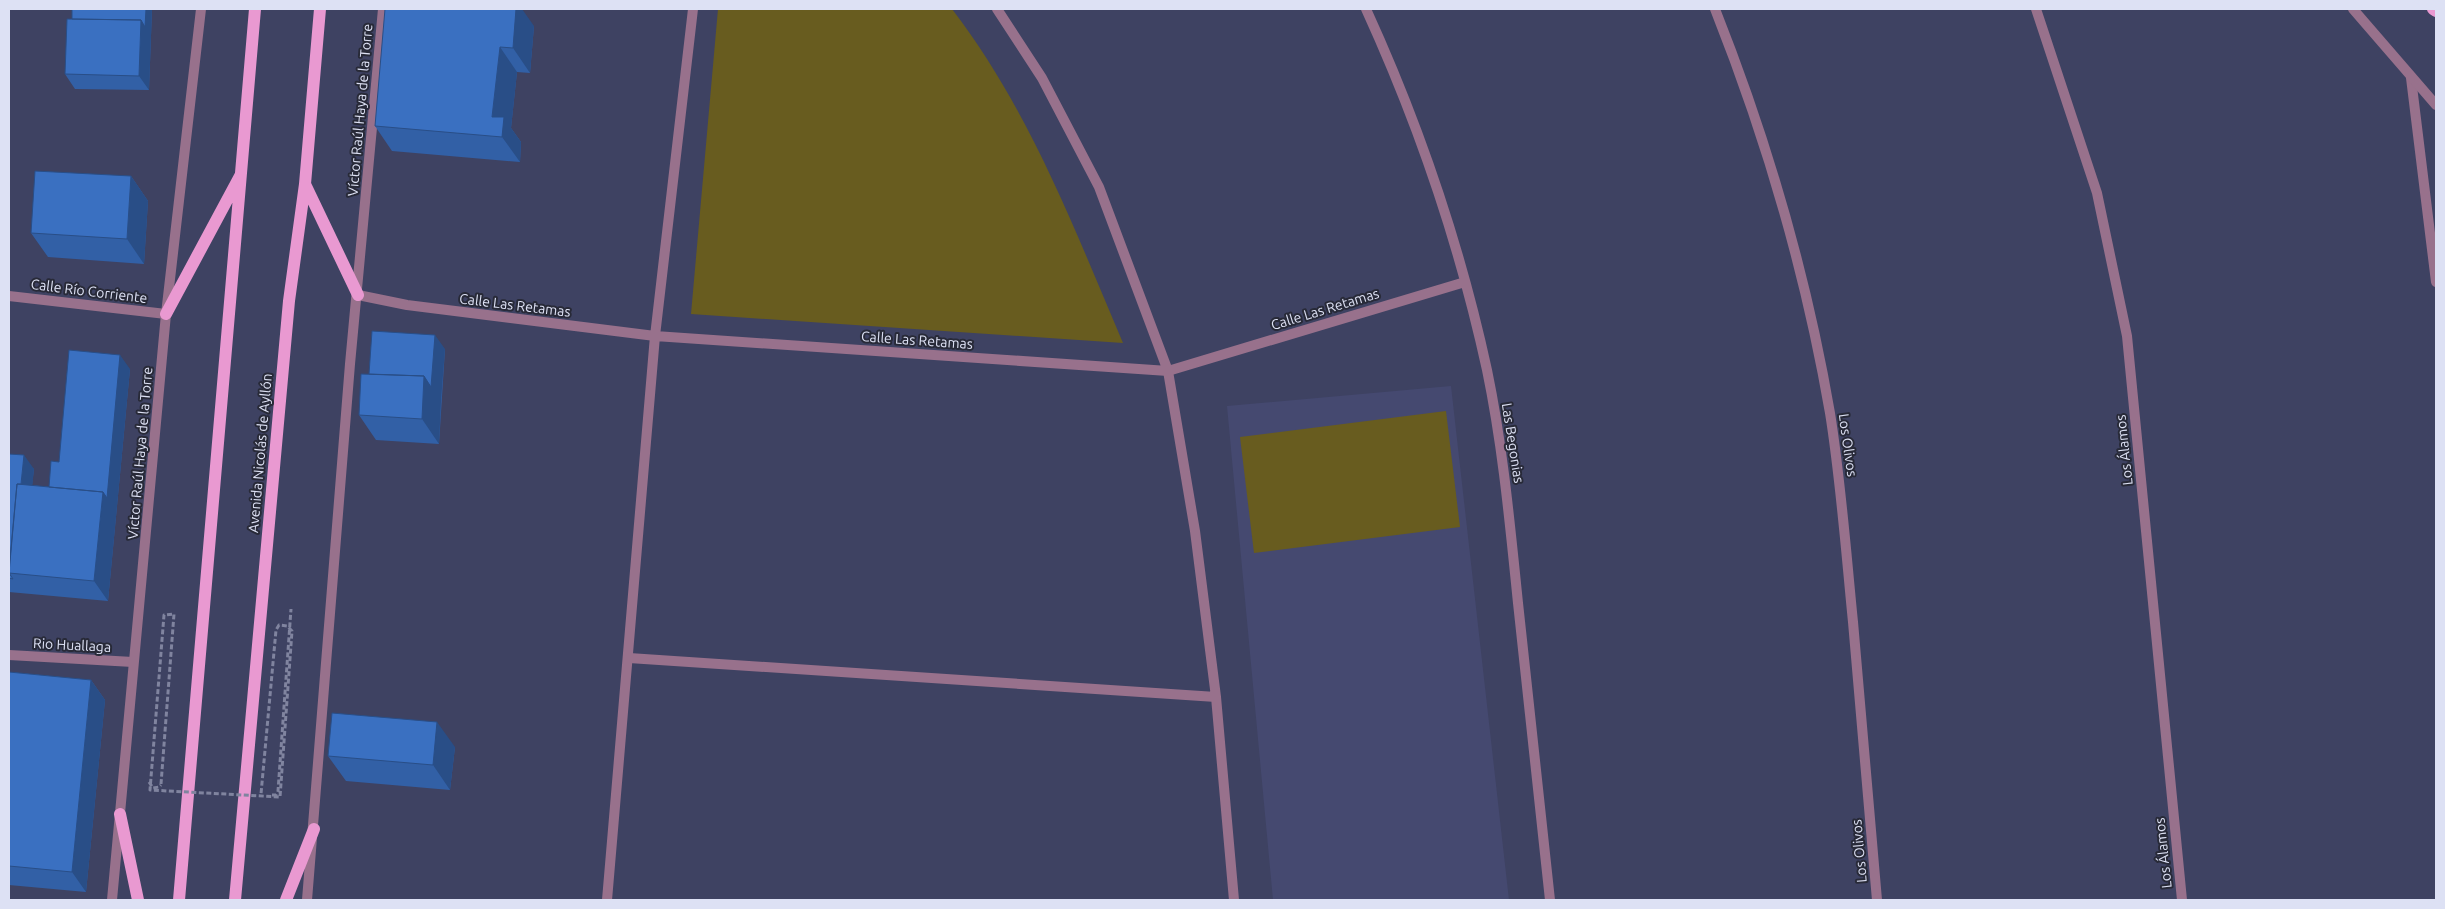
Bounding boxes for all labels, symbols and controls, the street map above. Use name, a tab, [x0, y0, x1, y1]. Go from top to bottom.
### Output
street label: Víctor Raúl Haya de la Torre	[344, 23, 376, 197]
street label: Calle Río Corriente	[30, 276, 148, 306]
street label: Calle Las Retamas	[1269, 285, 1381, 333]
street label: Calle Las Retamas	[458, 290, 572, 320]
street label: Calle Las Retamas	[861, 328, 973, 352]
street label: Víctor Raúl Haya de la Torre	[124, 366, 156, 540]
street label: Avenida Nicolás de Ayllón	[245, 373, 275, 533]
street label: Las Begonias	[1499, 402, 1527, 484]
street label: Los Olivos	[1836, 412, 1860, 478]
street label: Los Álamos	[2111, 414, 2136, 486]
street label: Rio Huallaga	[32, 635, 112, 655]
street label: Los Álamos	[2150, 817, 2175, 889]
street label: Los Olivos	[1848, 819, 1870, 883]

